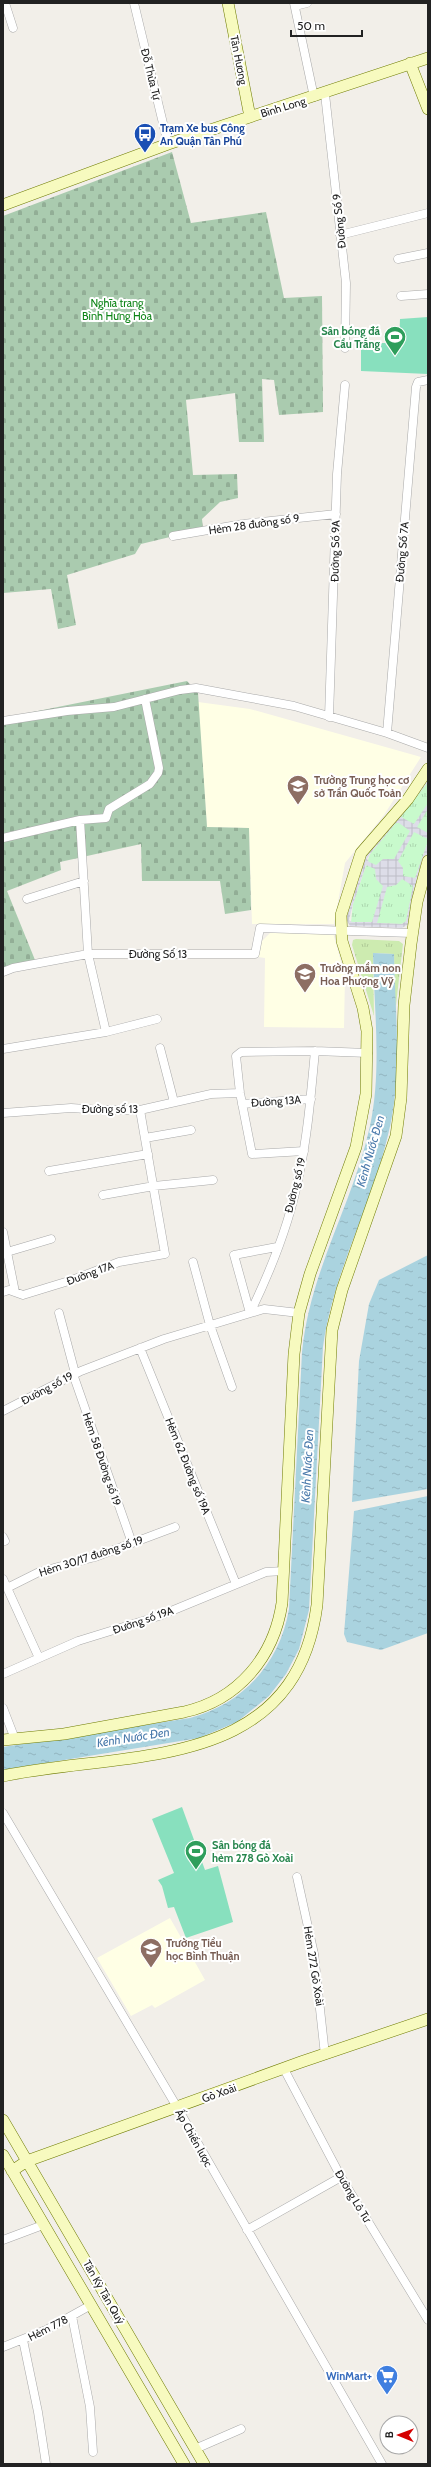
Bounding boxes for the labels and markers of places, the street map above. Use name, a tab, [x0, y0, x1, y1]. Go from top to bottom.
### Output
bus stop icon: Trạm Xe bus Công An Quận Tân Phú	[132, 121, 158, 154]
place label: Trạm Xe bus Công An Quận Tân Phú	[160, 121, 245, 148]
place label: Sân bóng đá Cầu Trắng	[321, 324, 381, 351]
sports icon: Sân bóng đá Cầu Trắng	[382, 324, 408, 357]
school or university icon: Trường Trung học cơ sở Trần Quốc Toản	[285, 773, 311, 806]
place label: Trường Trung học cơ sở Trần Quốc Toản	[314, 773, 409, 800]
school or university icon: Trường mầm non Hoa Phượng Vỹ	[292, 961, 318, 994]
place label: Trường mầm non Hoa Phượng Vỹ	[320, 961, 401, 988]
sports icon: Sân bóng đá hẻm 278 Gò Xoài	[183, 1838, 209, 1871]
place label: Sân bóng đá hẻm 278 Gò Xoài	[212, 1838, 293, 1865]
school or university icon: Trường Tiểu học Bình Thuận	[138, 1936, 164, 1969]
place label: Trường Tiểu học Bình Thuận	[166, 1936, 240, 1963]
supermarket icon: WinMart+	[374, 2363, 400, 2396]
place label: WinMart+	[326, 2369, 372, 2383]

